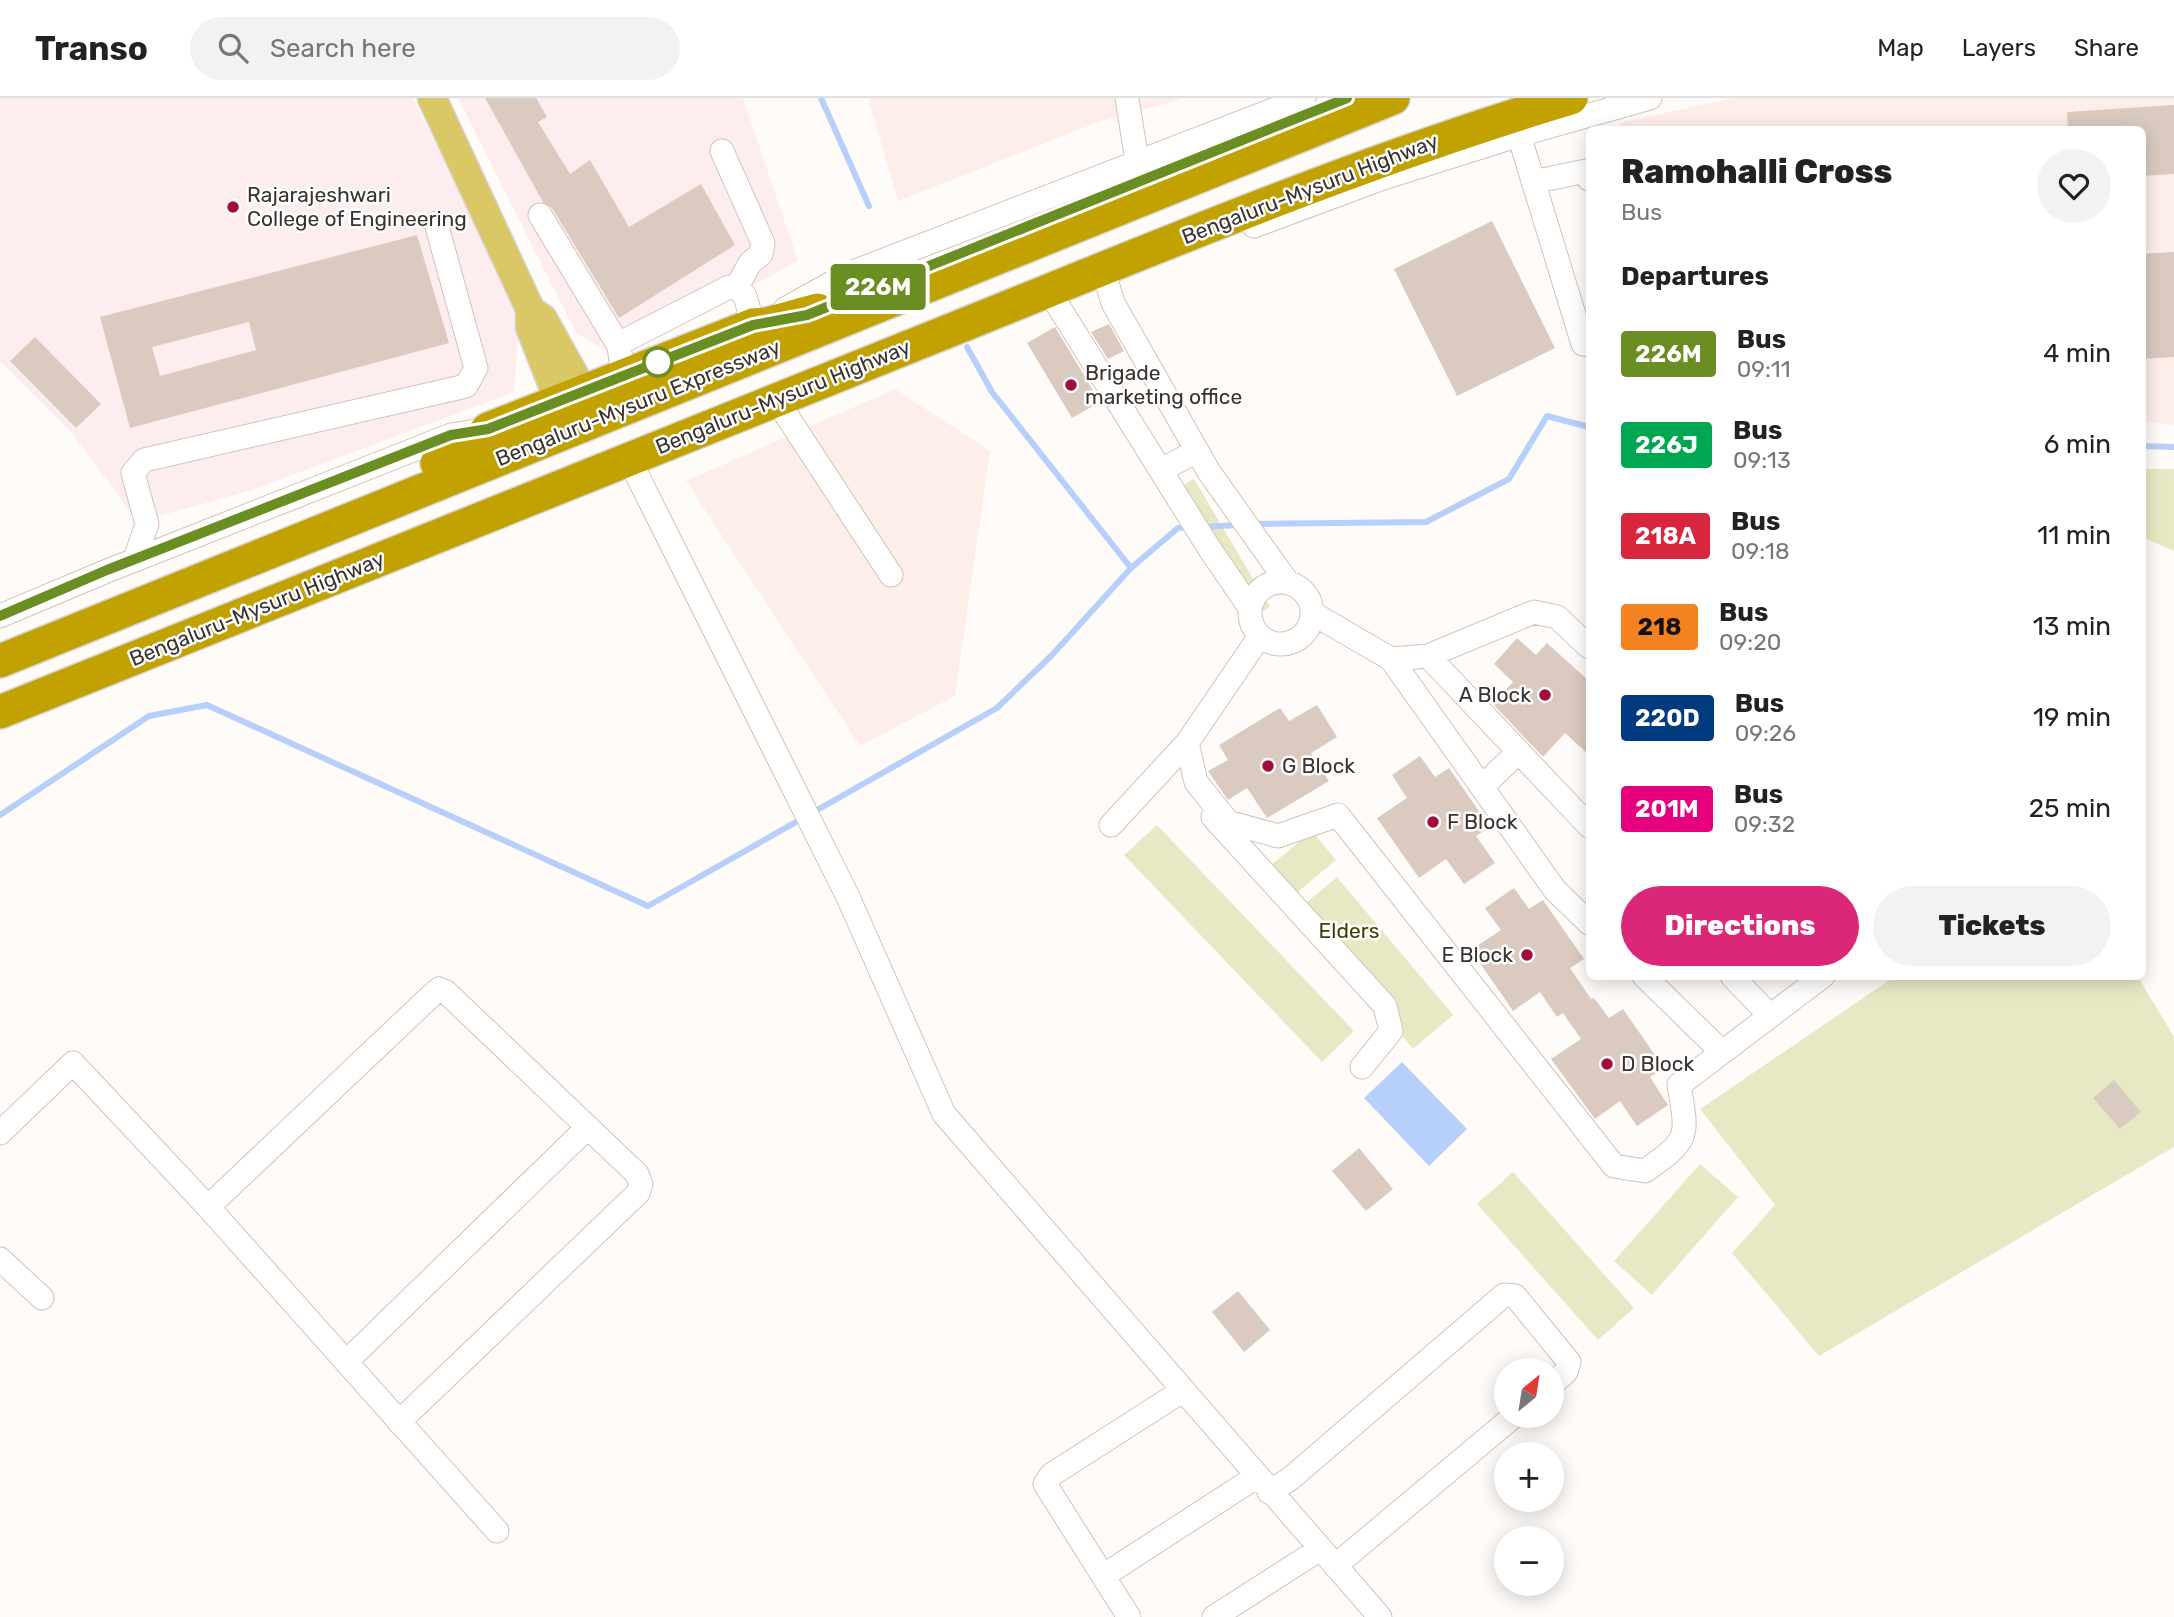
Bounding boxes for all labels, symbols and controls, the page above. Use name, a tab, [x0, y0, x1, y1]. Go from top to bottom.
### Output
search box	[190, 17, 680, 80]
text: Transo	[35, 29, 148, 68]
icon: search	[214, 29, 252, 67]
text: Search here	[270, 33, 416, 64]
text: Map	[1877, 34, 1924, 62]
text: Layers	[1962, 34, 2036, 62]
text: Share	[2074, 34, 2139, 62]
street label: Bengaluru-Mysuru Highway	[1178, 128, 1442, 249]
button: heart	[2037, 149, 2111, 223]
text: Ramohalli Cross	[1621, 152, 1892, 191]
place label: Rajarajeshwari College of Engineering	[247, 182, 467, 231]
text: Bus	[1621, 198, 1662, 226]
marker: Rajarajeshwari College of Engineering	[225, 199, 241, 215]
text: Departures	[1621, 261, 1769, 292]
line badge: 226M	[829, 264, 927, 310]
text: 226M	[845, 273, 911, 301]
text: Bus	[1737, 324, 1786, 355]
street label: Bengaluru-Mysuru Expressway	[492, 334, 784, 471]
street label: Bengaluru-Mysuru Highway	[652, 334, 914, 459]
text: 4 min	[2043, 338, 2111, 369]
text: 226M	[1635, 340, 1702, 368]
unlabelled marker	[643, 347, 673, 377]
text: 09:11	[1737, 355, 1791, 383]
place label: Brigade marketing office	[1085, 360, 1242, 409]
marker: Brigade marketing office	[1063, 377, 1079, 393]
text: Bus	[1733, 415, 1782, 446]
text: 6 min	[2044, 429, 2111, 460]
text: 226J	[1635, 431, 1698, 459]
text: 09:13	[1733, 446, 1791, 474]
text: Bus	[1731, 506, 1780, 537]
text: 11 min	[2037, 520, 2111, 551]
text: 218A	[1635, 522, 1696, 550]
text: 09:18	[1731, 537, 1790, 565]
street label: Bengaluru-Mysuru Highway	[126, 546, 388, 671]
text: Bus	[1719, 597, 1768, 628]
text: 13 min	[2033, 611, 2111, 642]
text: 218	[1638, 613, 1681, 641]
text: 09:20	[1719, 628, 1781, 656]
place label: A Block	[1459, 682, 1531, 707]
marker: A Block	[1537, 687, 1553, 703]
text: Bus	[1735, 688, 1784, 719]
text: 19 min	[2033, 702, 2111, 733]
text: 220D	[1635, 704, 1700, 732]
text: 09:26	[1735, 719, 1796, 747]
place label: G Block	[1282, 753, 1355, 778]
marker: G Block	[1260, 758, 1276, 774]
text: Bus	[1734, 779, 1783, 810]
text: 25 min	[2029, 793, 2111, 824]
text: 201M	[1635, 795, 1699, 823]
place label: F Block	[1447, 809, 1518, 834]
text: 09:32	[1734, 810, 1795, 838]
marker: F Block	[1425, 814, 1441, 830]
button: Directions	[1621, 886, 1859, 966]
button: Tickets	[1873, 886, 2111, 966]
park label: Elders	[1319, 918, 1379, 943]
place label: E Block	[1442, 942, 1513, 967]
marker: E Block	[1519, 947, 1535, 963]
place label: D Block	[1621, 1051, 1694, 1076]
marker: D Block	[1599, 1056, 1615, 1072]
north arrow	[1494, 1358, 1564, 1428]
map controls	[1494, 1358, 1564, 1596]
button: +	[1494, 1442, 1564, 1512]
button: −	[1494, 1526, 1564, 1596]

